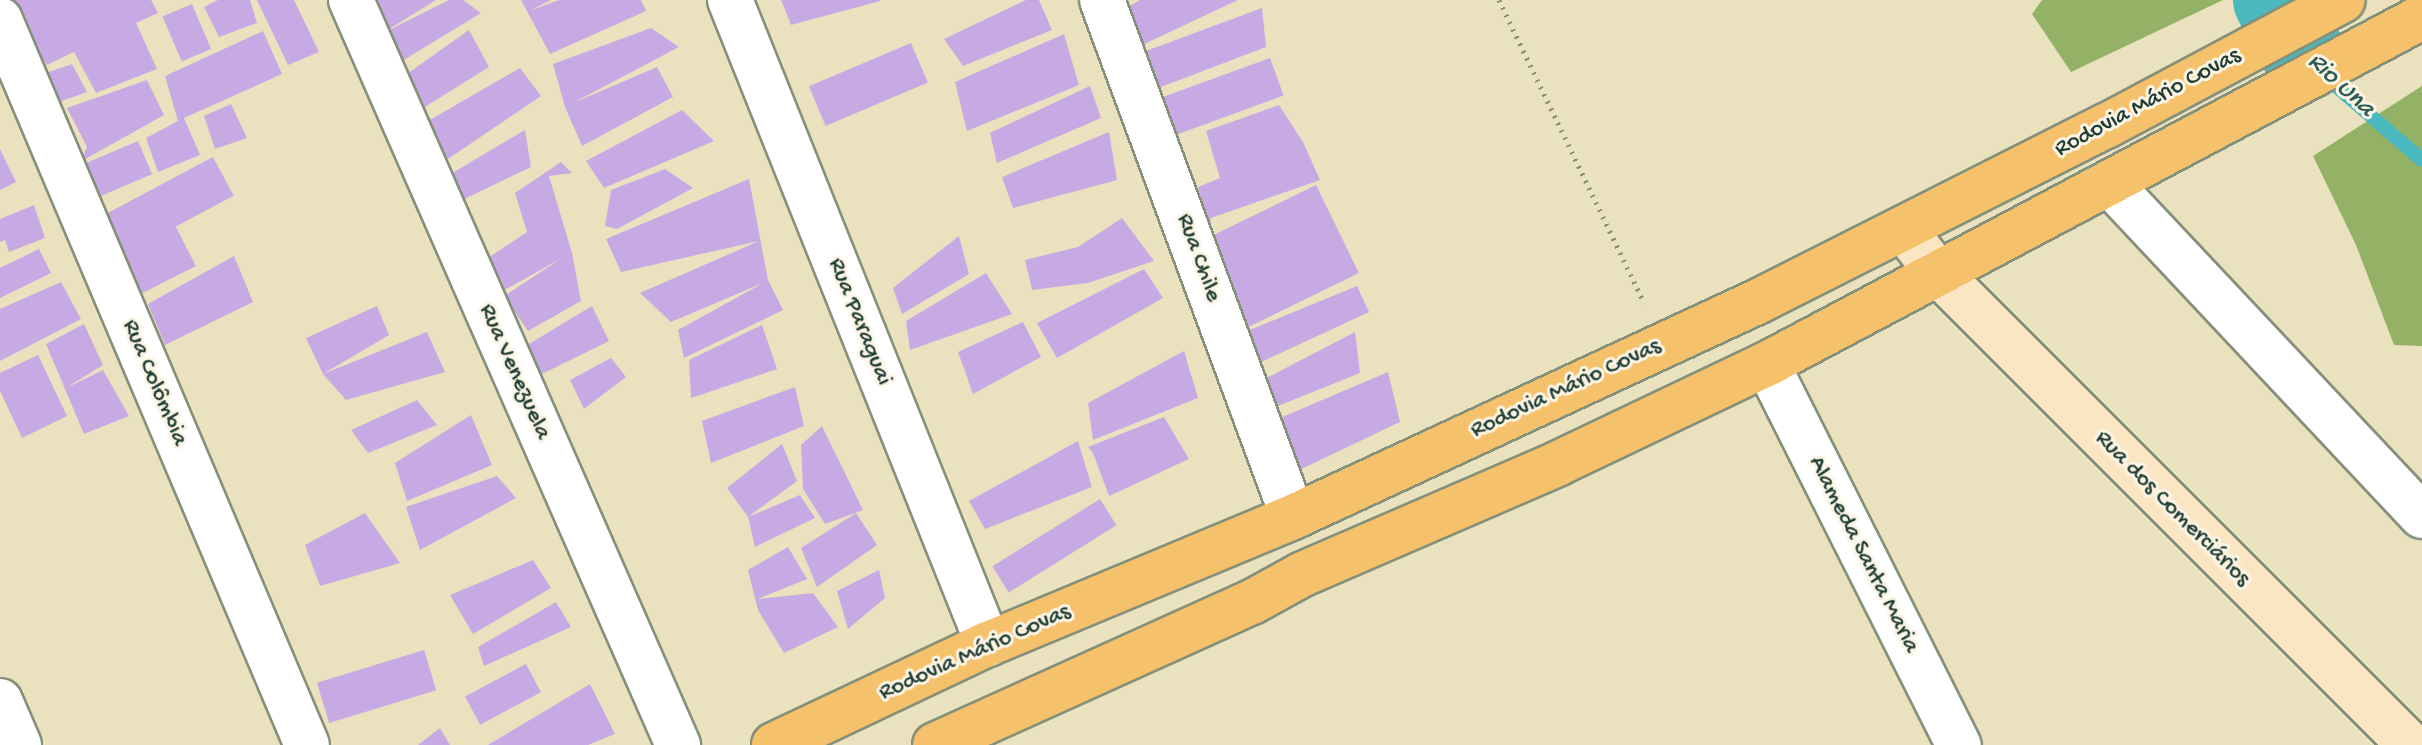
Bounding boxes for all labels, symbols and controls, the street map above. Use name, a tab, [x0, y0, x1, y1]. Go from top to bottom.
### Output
street label: Rodovia Mário Covas	[2050, 42, 2246, 164]
water label: Rio Una	[2300, 47, 2380, 125]
street label: Rua Chile	[1169, 210, 1227, 306]
street label: Rua Paraguai	[820, 254, 898, 390]
street label: Rua Venezuela	[471, 300, 557, 444]
street label: Rua Colômbia	[115, 316, 193, 450]
street label: Rodovia Mário Covas	[1466, 332, 1666, 446]
street label: Rua dos Comerciários	[2088, 425, 2256, 593]
street label: Alameda Santa Maria	[1801, 452, 1925, 658]
street label: Rodovia Mário Covas	[875, 598, 1075, 708]

